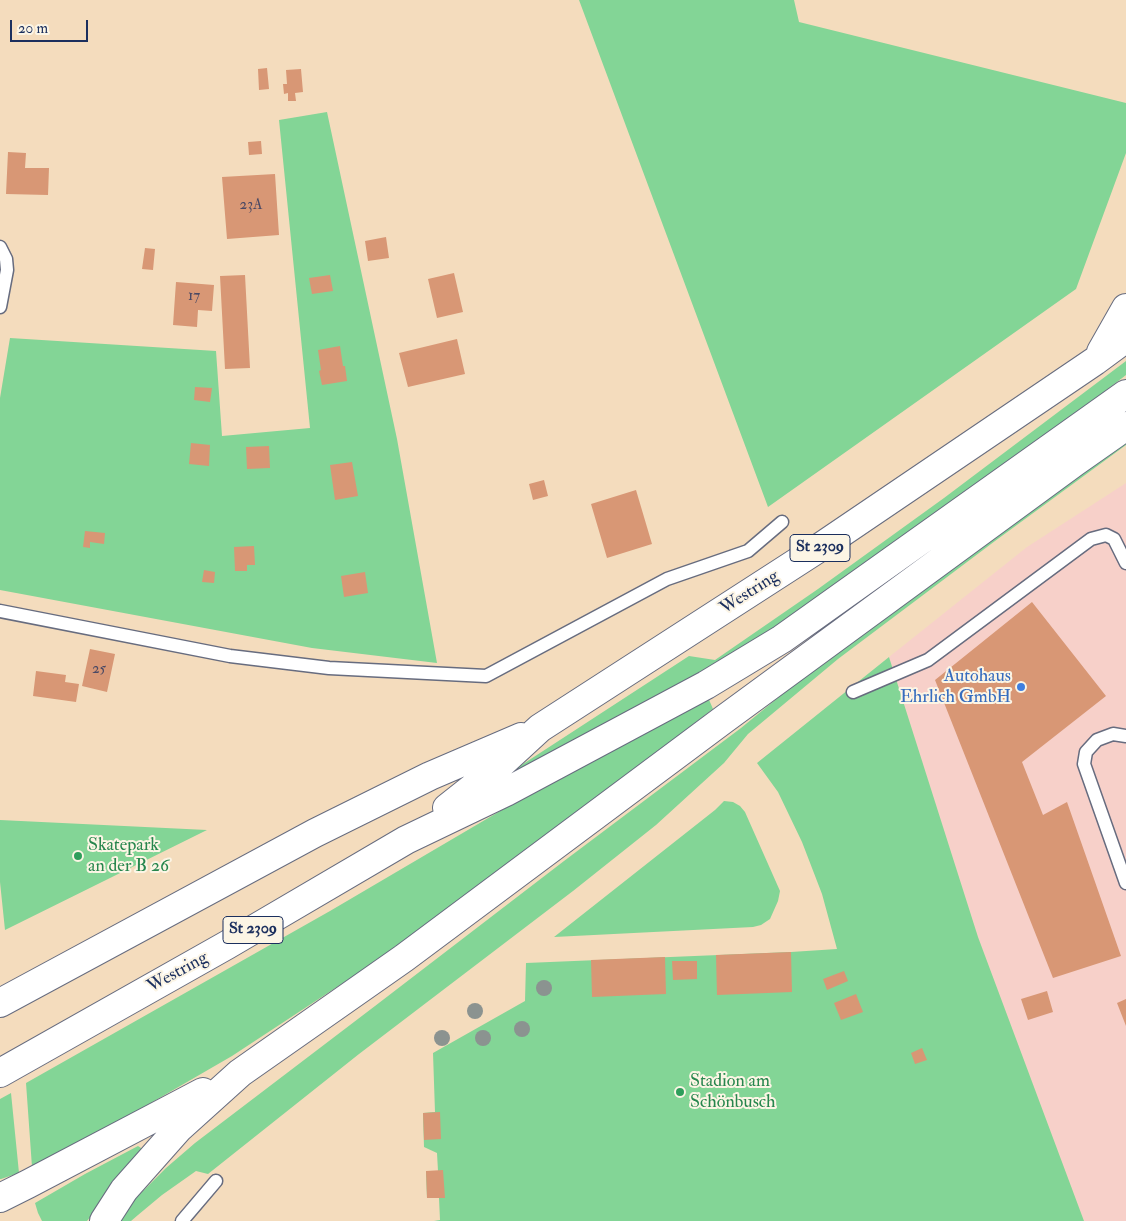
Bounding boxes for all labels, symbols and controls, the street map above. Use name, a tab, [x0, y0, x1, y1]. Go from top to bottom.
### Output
scale bar	[12, 10, 90, 42]
text: 20 m	[18, 19, 48, 38]
house number: 23A	[240, 197, 262, 215]
house number: 17	[188, 288, 200, 306]
road number: St 2309	[790, 534, 850, 562]
street label: Westring	[716, 566, 784, 620]
house number: 25	[92, 661, 106, 679]
place label: Autohaus Ehrlich GmbH	[900, 666, 1011, 709]
marker: Autohaus Ehrlich GmbH	[1015, 681, 1027, 693]
place label: Skatepark an der B 26	[88, 835, 169, 878]
marker: Skatepark an der B 26	[72, 850, 84, 862]
road number: St 2309	[223, 916, 283, 944]
street label: Westring	[144, 948, 212, 998]
place label: Stadion am Schönbusch	[690, 1071, 776, 1114]
marker: Stadion am Schönbusch	[674, 1086, 686, 1098]

